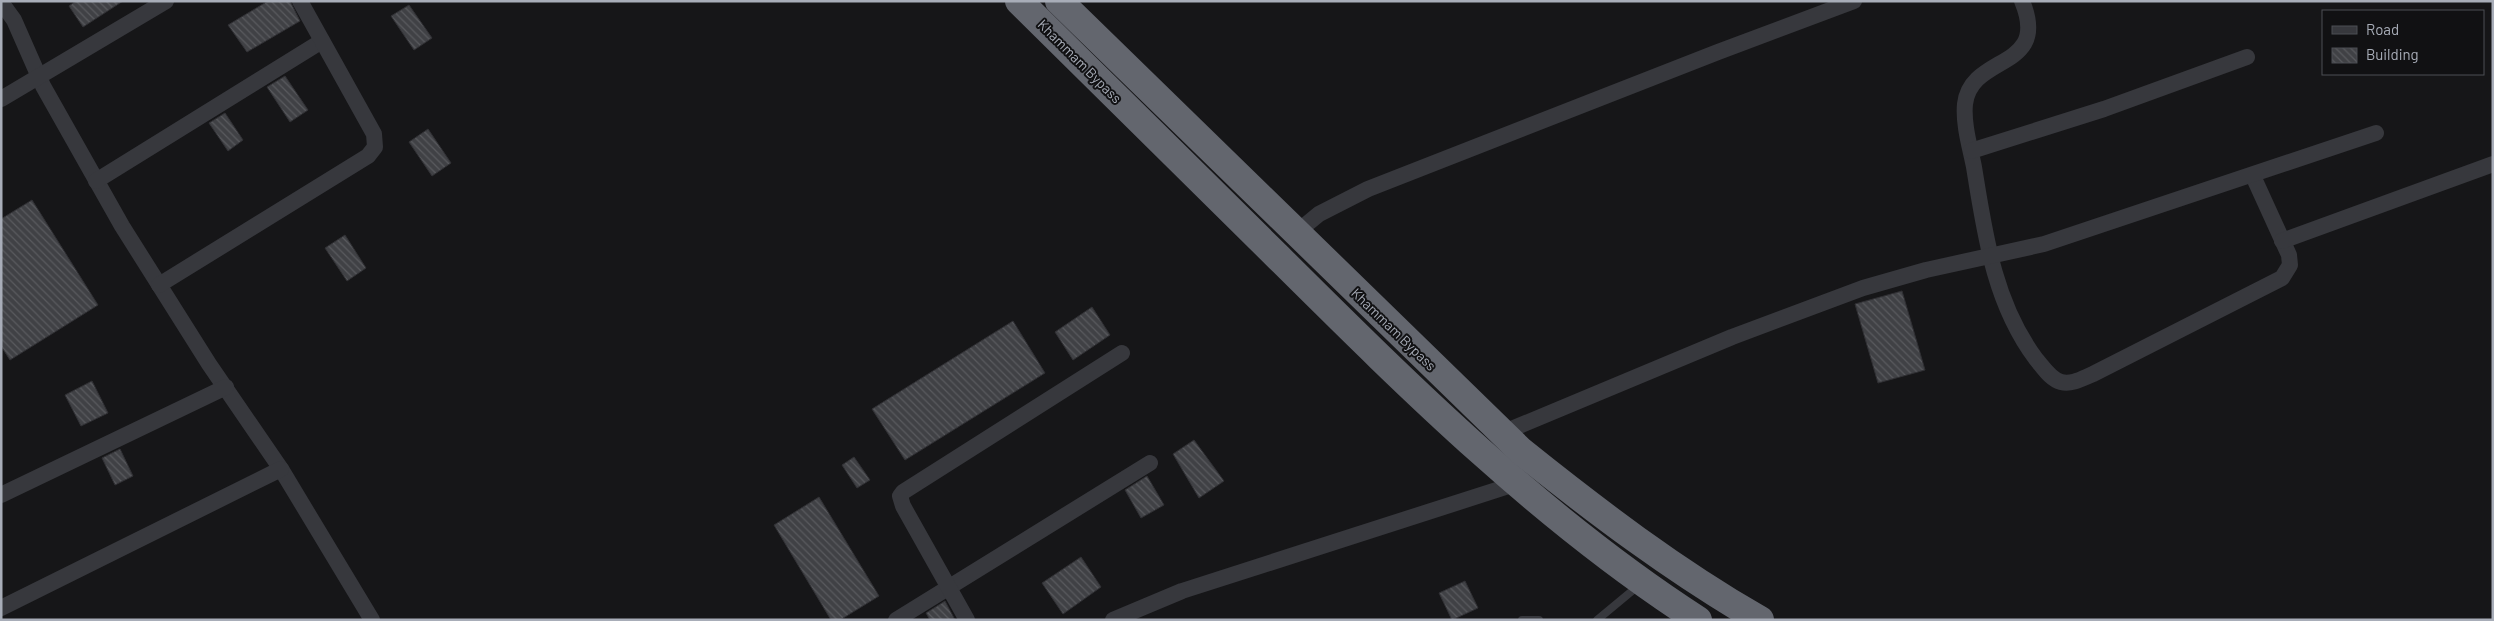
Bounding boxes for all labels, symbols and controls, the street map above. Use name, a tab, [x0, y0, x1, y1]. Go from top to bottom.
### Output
legend	[2322, 10, 2484, 75]
street label: Khammam Bypass	[1035, 16, 1126, 107]
text: Road	[2366, 20, 2399, 38]
text: Building	[2366, 45, 2419, 63]
street label: Khammam Bypass	[1348, 284, 1440, 374]

